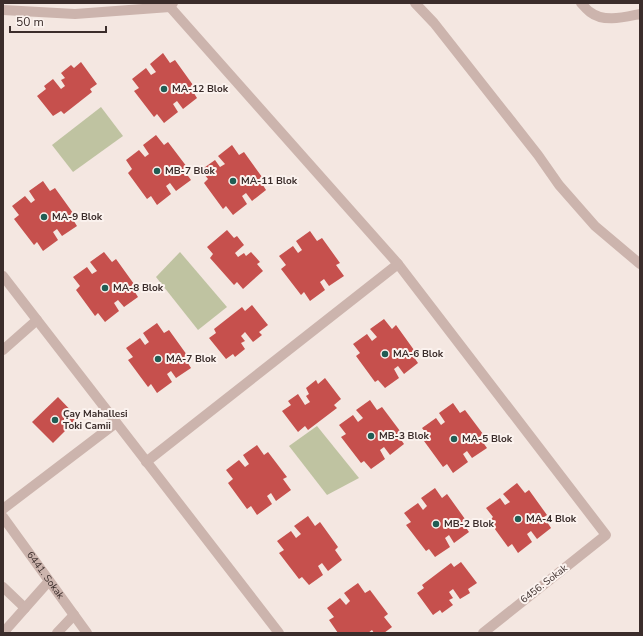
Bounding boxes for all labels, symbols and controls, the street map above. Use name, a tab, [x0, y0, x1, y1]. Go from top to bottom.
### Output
scale bar	[10, 8, 106, 34]
text: 50 m	[16, 14, 44, 30]
place label: MA-12 Blok	[172, 82, 229, 96]
marker: MA-12 Blok	[159, 84, 169, 94]
place label: MB-7 Blok	[165, 164, 215, 178]
marker: MB-7 Blok	[152, 166, 162, 176]
place label: MA-11 Blok	[241, 174, 298, 188]
marker: MA-11 Blok	[228, 176, 238, 186]
place label: MA-9 Blok	[52, 210, 103, 224]
marker: MA-9 Blok	[39, 212, 49, 222]
place label: MA-8 Blok	[113, 281, 164, 295]
marker: MA-8 Blok	[100, 283, 110, 293]
place label: MA-6 Blok	[393, 347, 444, 361]
marker: MA-6 Blok	[380, 349, 390, 359]
place label: MA-7 Blok	[166, 352, 217, 366]
marker: MA-7 Blok	[153, 354, 163, 364]
place label: Çay Mahallesi Toki Camii	[63, 407, 128, 433]
marker: Çay Mahallesi Toki Camii	[50, 415, 60, 425]
place label: MB-3 Blok	[379, 429, 429, 443]
marker: MB-3 Blok	[366, 431, 376, 441]
place label: MA-5 Blok	[462, 432, 513, 446]
marker: MA-5 Blok	[449, 434, 459, 444]
place label: MA-4 Blok	[526, 512, 577, 526]
marker: MA-4 Blok	[513, 514, 523, 524]
place label: MB-2 Blok	[444, 517, 494, 531]
marker: MB-2 Blok	[431, 519, 441, 529]
street label: 6441. Sokak	[23, 549, 68, 603]
street label: 6456. Sokak	[518, 561, 571, 607]

